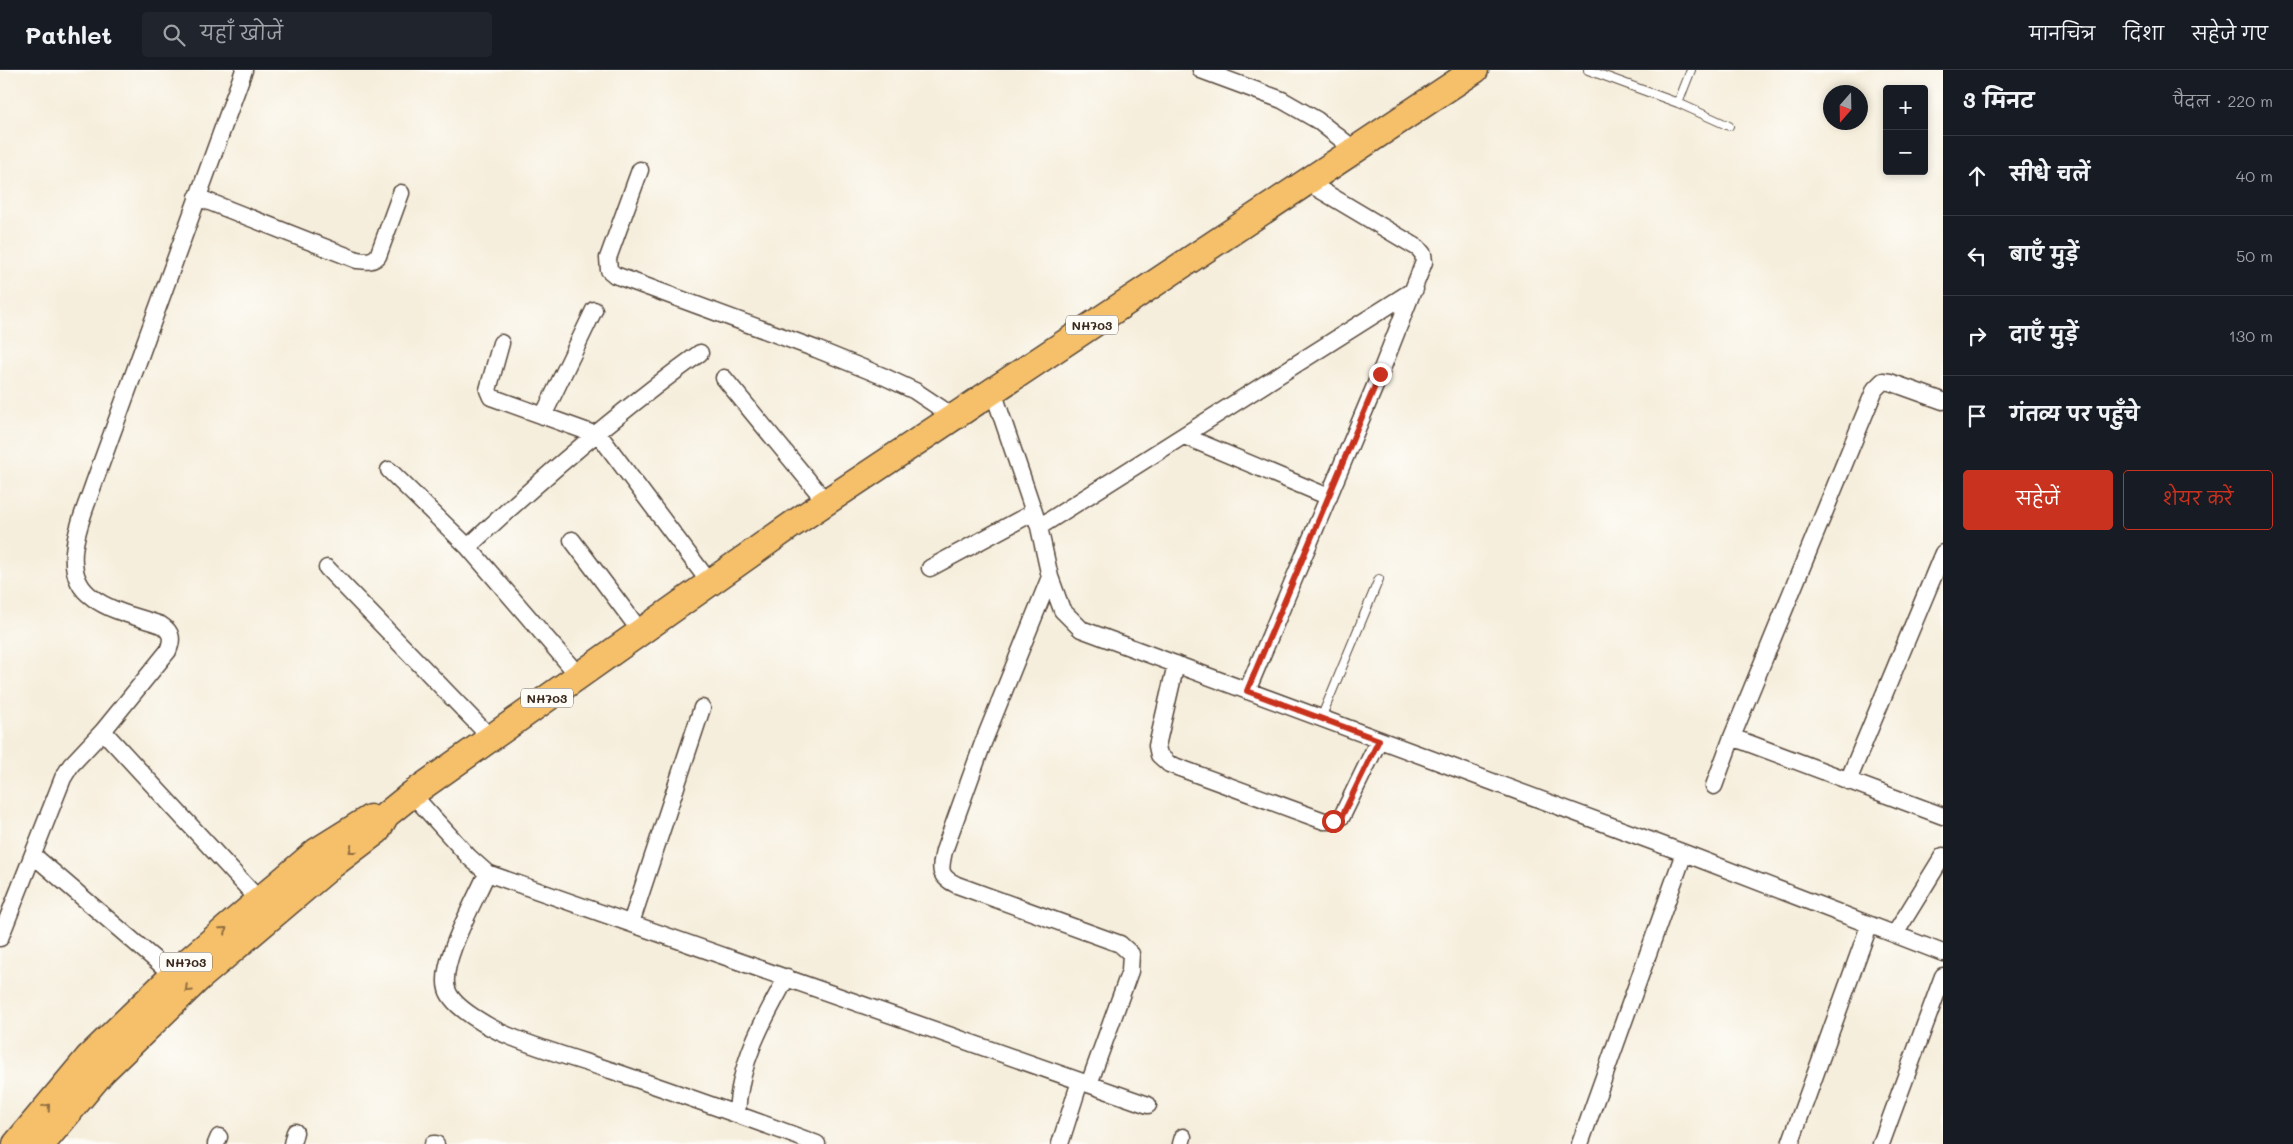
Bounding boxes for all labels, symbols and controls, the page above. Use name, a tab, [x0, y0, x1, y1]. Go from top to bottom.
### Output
search box	[142, 12, 492, 57]
text: Pathlet	[25, 19, 112, 50]
text: यहाँ खोजें	[200, 20, 283, 45]
icon: search	[160, 21, 188, 49]
text: मानचित्र	[2029, 21, 2095, 45]
text: दिशा	[2123, 21, 2164, 45]
text: सहेजे गए	[2192, 21, 2268, 45]
north arrow	[1823, 85, 1868, 130]
map controls	[1883, 85, 1928, 175]
button: +	[1883, 85, 1928, 130]
text: 3 मिनट	[1963, 86, 2034, 113]
text: पैदल · 220 m	[2173, 90, 2273, 111]
button: −	[1883, 130, 1928, 175]
text: सीधे चलें	[2010, 161, 2090, 186]
icon: ahead	[1963, 162, 1991, 190]
text: 40 m	[2236, 165, 2273, 186]
text: बाएँ मुड़ें	[2010, 241, 2079, 266]
icon: left	[1963, 242, 1991, 270]
text: 50 m	[2236, 245, 2273, 266]
road number: NH703	[1066, 316, 1118, 334]
text: दाएँ मुड़ें	[2010, 321, 2078, 346]
icon: right	[1963, 322, 1991, 350]
text: 130 m	[2229, 325, 2273, 346]
route end	[1369, 363, 1392, 386]
text: गंतव्य पर पहुँचे	[2010, 401, 2139, 426]
icon: arrive	[1963, 402, 1991, 430]
button: सहेजें	[1963, 470, 2113, 530]
button: शेयर करें	[2123, 470, 2273, 530]
road number: NH703	[521, 688, 573, 708]
route start	[1322, 810, 1345, 833]
one-way arrow	[349, 844, 358, 852]
one-way arrow	[218, 927, 227, 936]
road number: NH703	[160, 952, 212, 972]
one-way arrow	[185, 983, 194, 992]
one-way arrow	[41, 1103, 50, 1112]

